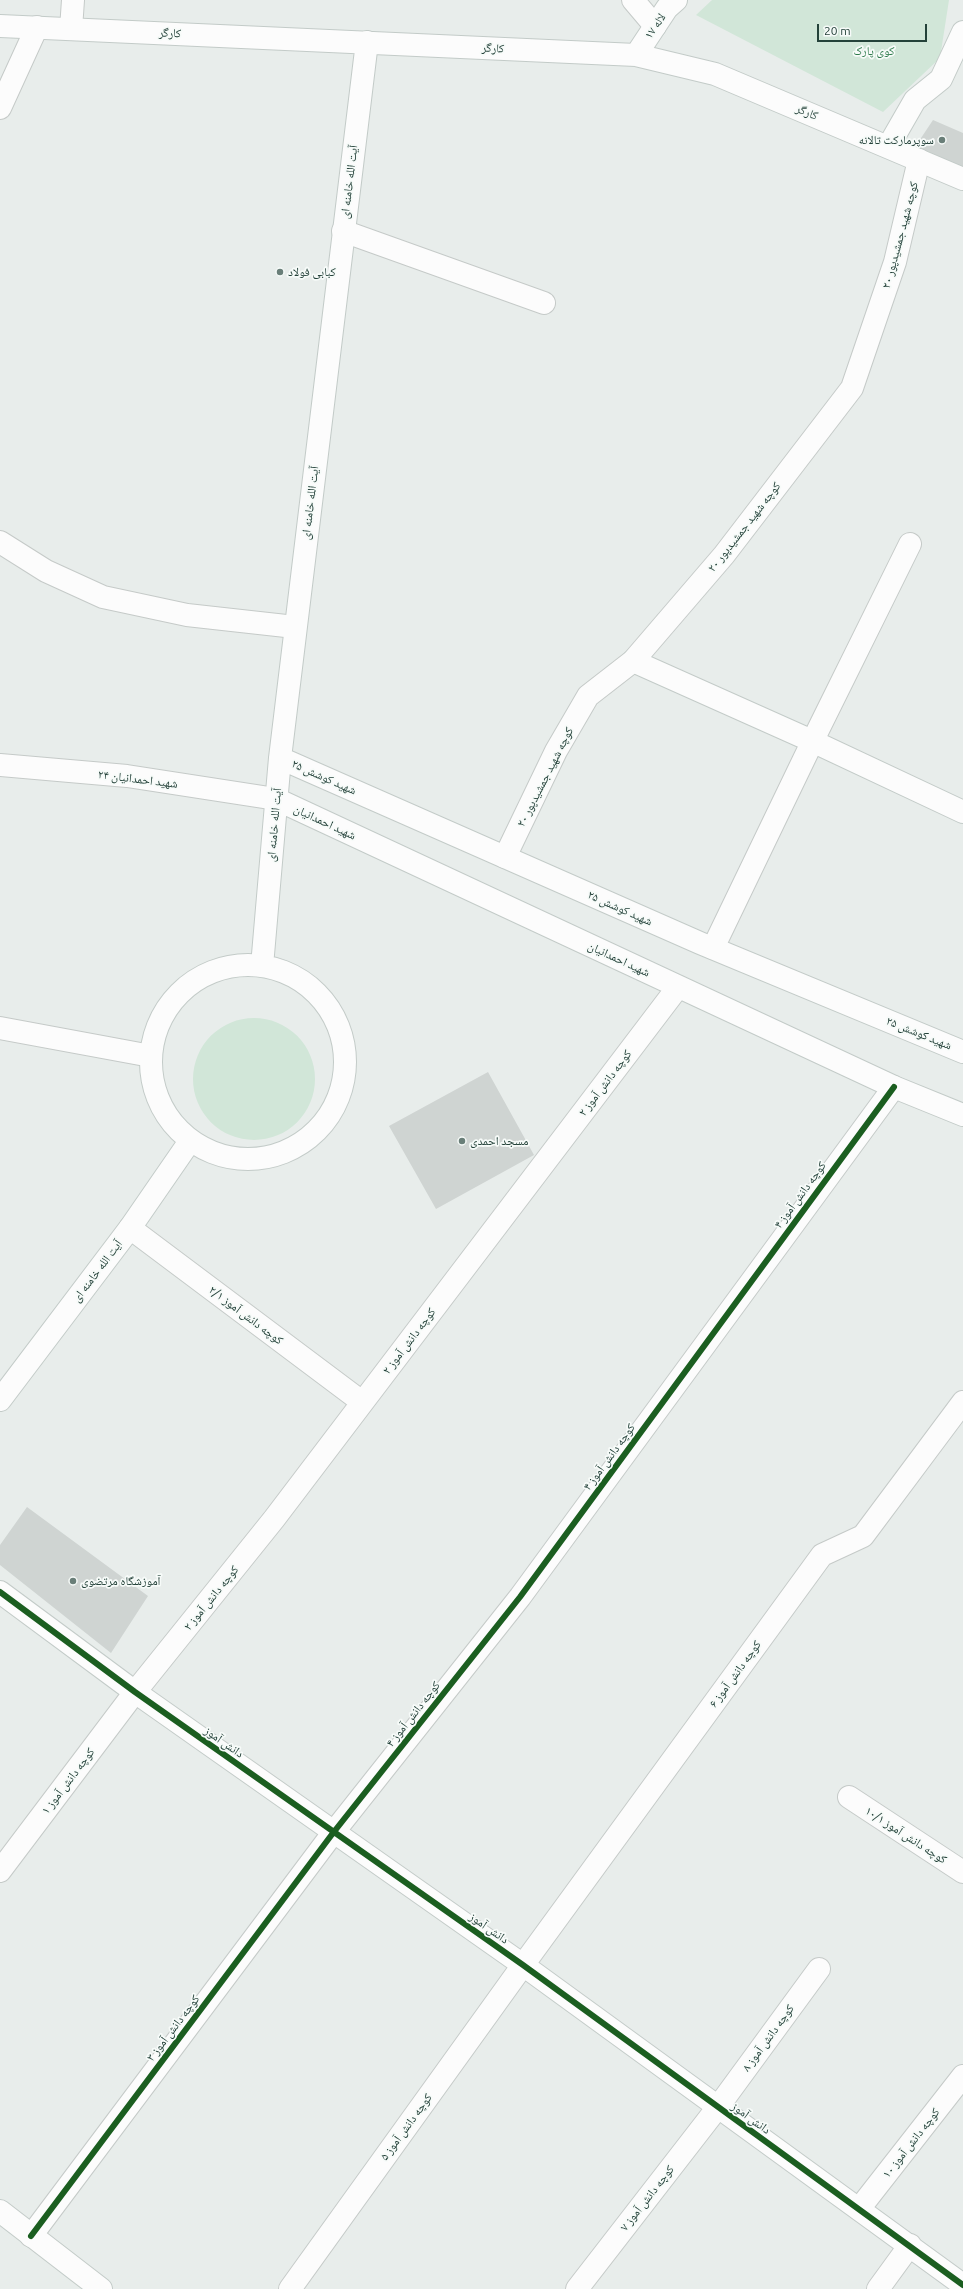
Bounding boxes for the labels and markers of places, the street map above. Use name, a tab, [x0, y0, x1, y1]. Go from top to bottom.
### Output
place label: سوپرمارکت تالانه	[859, 133, 934, 147]
marker: سوپرمارکت تالانه	[937, 135, 947, 145]
place label: کبابی فولاد	[288, 265, 336, 279]
marker: کبابی فولاد	[275, 267, 285, 277]
place label: مسجد احمدی	[470, 1134, 528, 1148]
marker: مسجد احمدی	[457, 1136, 467, 1146]
place label: آموزشگاه مرتضوی	[81, 1574, 160, 1588]
marker: آموزشگاه مرتضوی	[68, 1576, 78, 1586]

